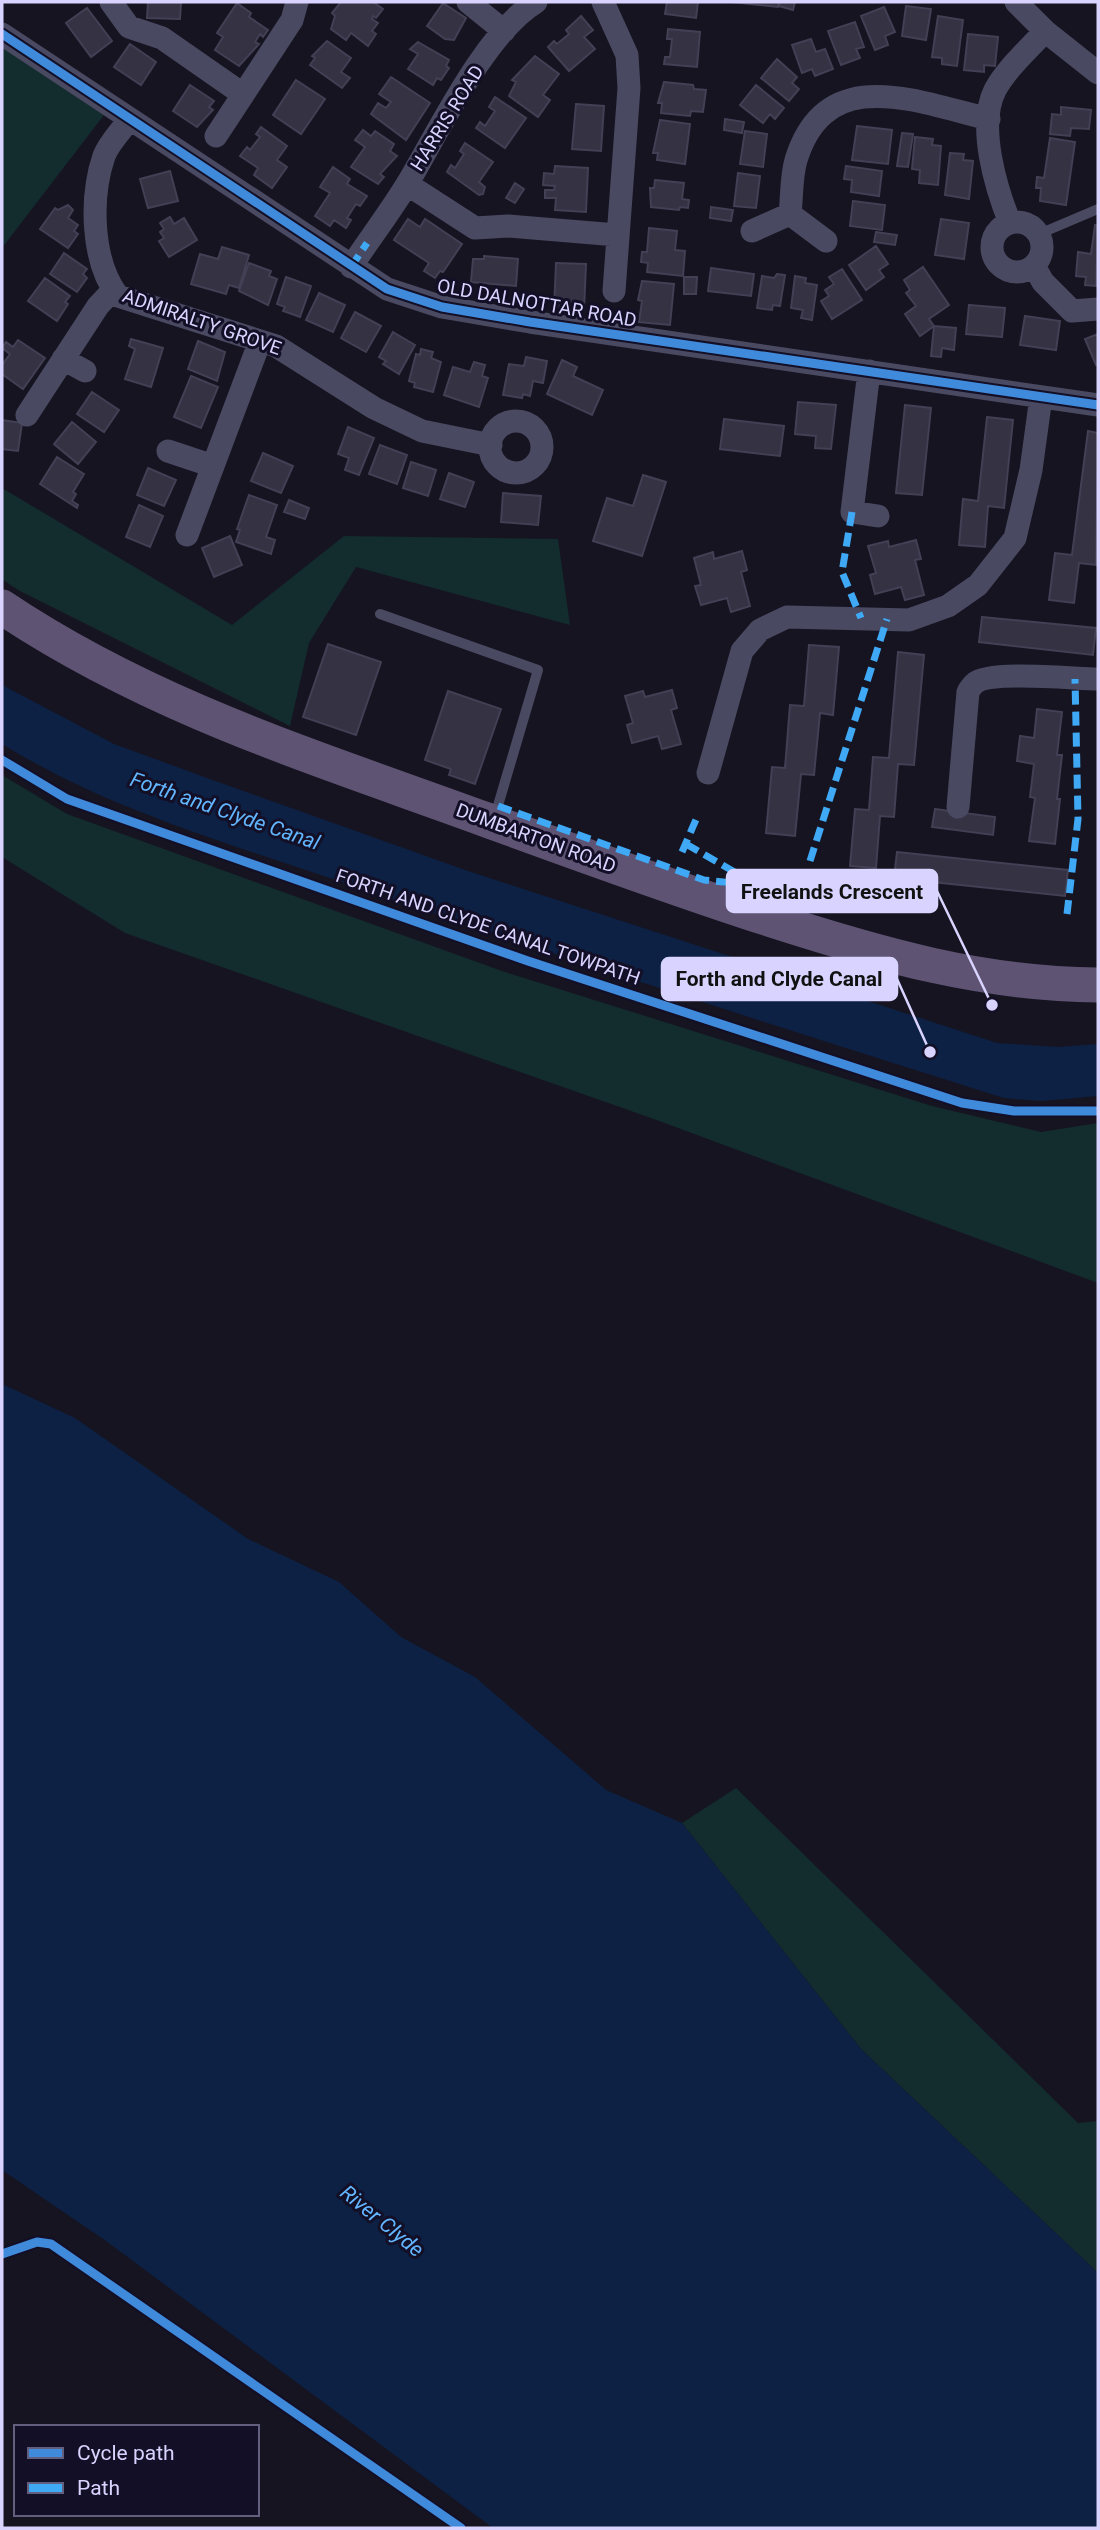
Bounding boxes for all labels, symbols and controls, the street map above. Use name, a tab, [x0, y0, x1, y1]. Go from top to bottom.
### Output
street label: HARRIS ROAD	[405, 61, 489, 175]
street label: OLD DALNOTTAR ROAD	[435, 274, 639, 332]
street label: ADMIRALTY GROVE	[120, 284, 285, 360]
water label: Forth and Clyde Canal	[127, 767, 324, 855]
street label: DUMBARTON ROAD	[453, 798, 619, 878]
street label: FORTH AND CLYDE CANAL TOWPATH	[333, 864, 643, 990]
callout: Freelands Crescent	[727, 870, 937, 912]
text: Freelands Crescent	[741, 880, 923, 904]
callout: Forth and Clyde Canal	[662, 958, 897, 1000]
text: Forth and Clyde Canal	[675, 967, 883, 991]
water label: River Clyde	[336, 2180, 429, 2262]
legend	[14, 2425, 259, 2516]
text: Cycle path	[77, 2441, 175, 2465]
text: Path	[77, 2476, 120, 2500]

